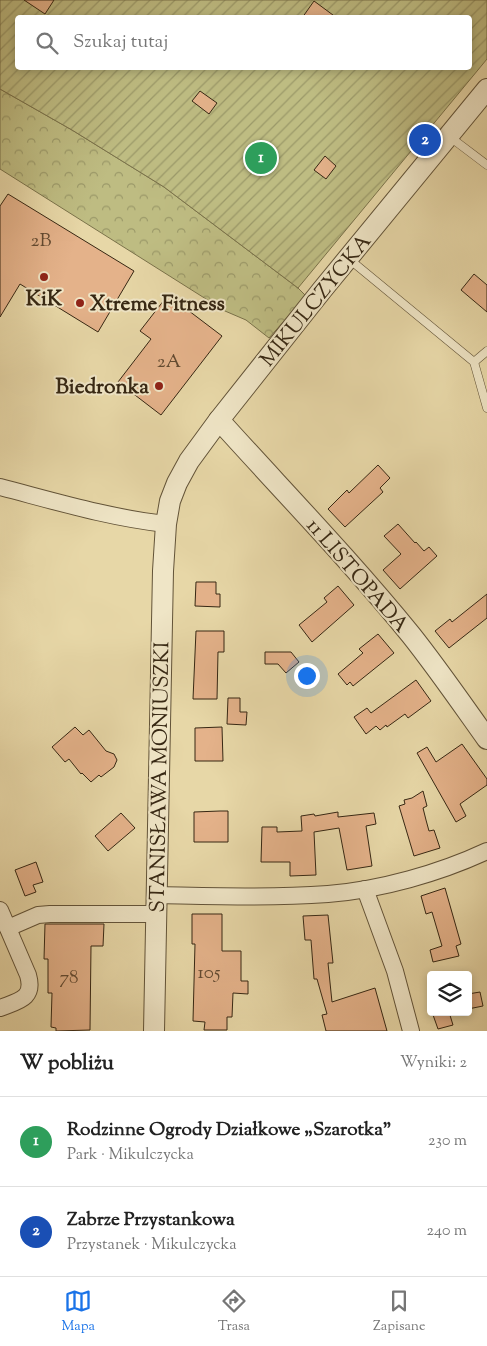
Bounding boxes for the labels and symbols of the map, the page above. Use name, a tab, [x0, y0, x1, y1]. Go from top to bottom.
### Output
pin: 2	[409, 121, 441, 159]
pin: 1	[245, 139, 277, 177]
house number: 2B	[31, 228, 51, 255]
street label: MIKULCZYCKA	[254, 228, 380, 374]
marker: KiK	[38, 271, 50, 283]
place label: KiK	[26, 285, 63, 315]
place label: Xtreme Fitness	[90, 290, 225, 320]
marker: Xtreme Fitness	[74, 297, 86, 309]
house number: 2A	[157, 349, 182, 376]
place label: Biedronka	[56, 373, 149, 403]
marker: Biedronka	[153, 380, 165, 392]
street label: 11 LISTOPADA	[298, 512, 415, 640]
street label: STANISŁAWA MONIUSZKI	[144, 641, 178, 913]
your location	[294, 663, 320, 689]
house number: 105	[198, 960, 221, 987]
house number: 78	[59, 965, 79, 992]

